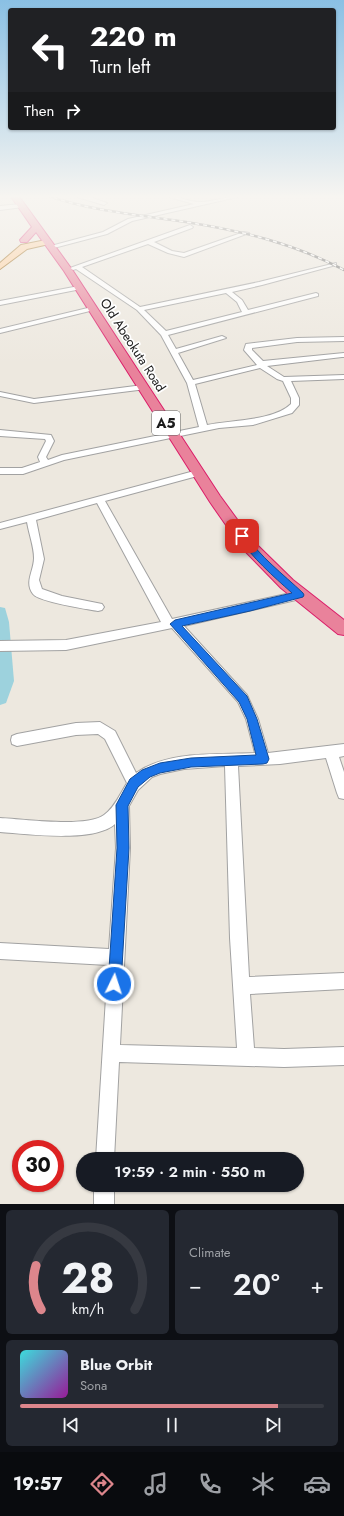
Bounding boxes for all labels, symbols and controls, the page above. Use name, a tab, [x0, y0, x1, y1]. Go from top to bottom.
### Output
text: 220 m	[90, 16, 177, 57]
icon: left	[24, 24, 76, 76]
text: Turn left	[90, 54, 150, 80]
text: Then	[24, 100, 54, 122]
icon: right	[62, 100, 84, 122]
street label: Old Abeokuta Road	[96, 294, 170, 396]
road number: A5	[152, 411, 180, 435]
pin	[225, 519, 259, 553]
icon: arrive	[231, 525, 253, 547]
position arrow	[93, 963, 135, 1005]
speed limit sign: 30	[12, 1140, 64, 1192]
text: 19:59 · 2 min · 550 m	[114, 1161, 266, 1183]
text: Climate	[189, 1243, 230, 1262]
text: 28	[61, 1248, 114, 1309]
text: 20°	[233, 1263, 280, 1306]
text: −	[189, 1269, 202, 1301]
text: +	[310, 1269, 324, 1301]
text: km/h	[71, 1299, 104, 1319]
text: Blue Orbit	[80, 1354, 152, 1376]
text: Sona	[80, 1376, 107, 1395]
icon: previous	[60, 1414, 82, 1436]
icon: pause	[161, 1414, 183, 1436]
icon: next	[262, 1414, 284, 1436]
icon: directions	[88, 1470, 116, 1498]
icon: music	[142, 1470, 170, 1498]
icon: phone	[196, 1470, 224, 1498]
icon: climate	[249, 1470, 277, 1498]
icon: car	[303, 1470, 331, 1498]
text: 19:57	[13, 1471, 62, 1497]

